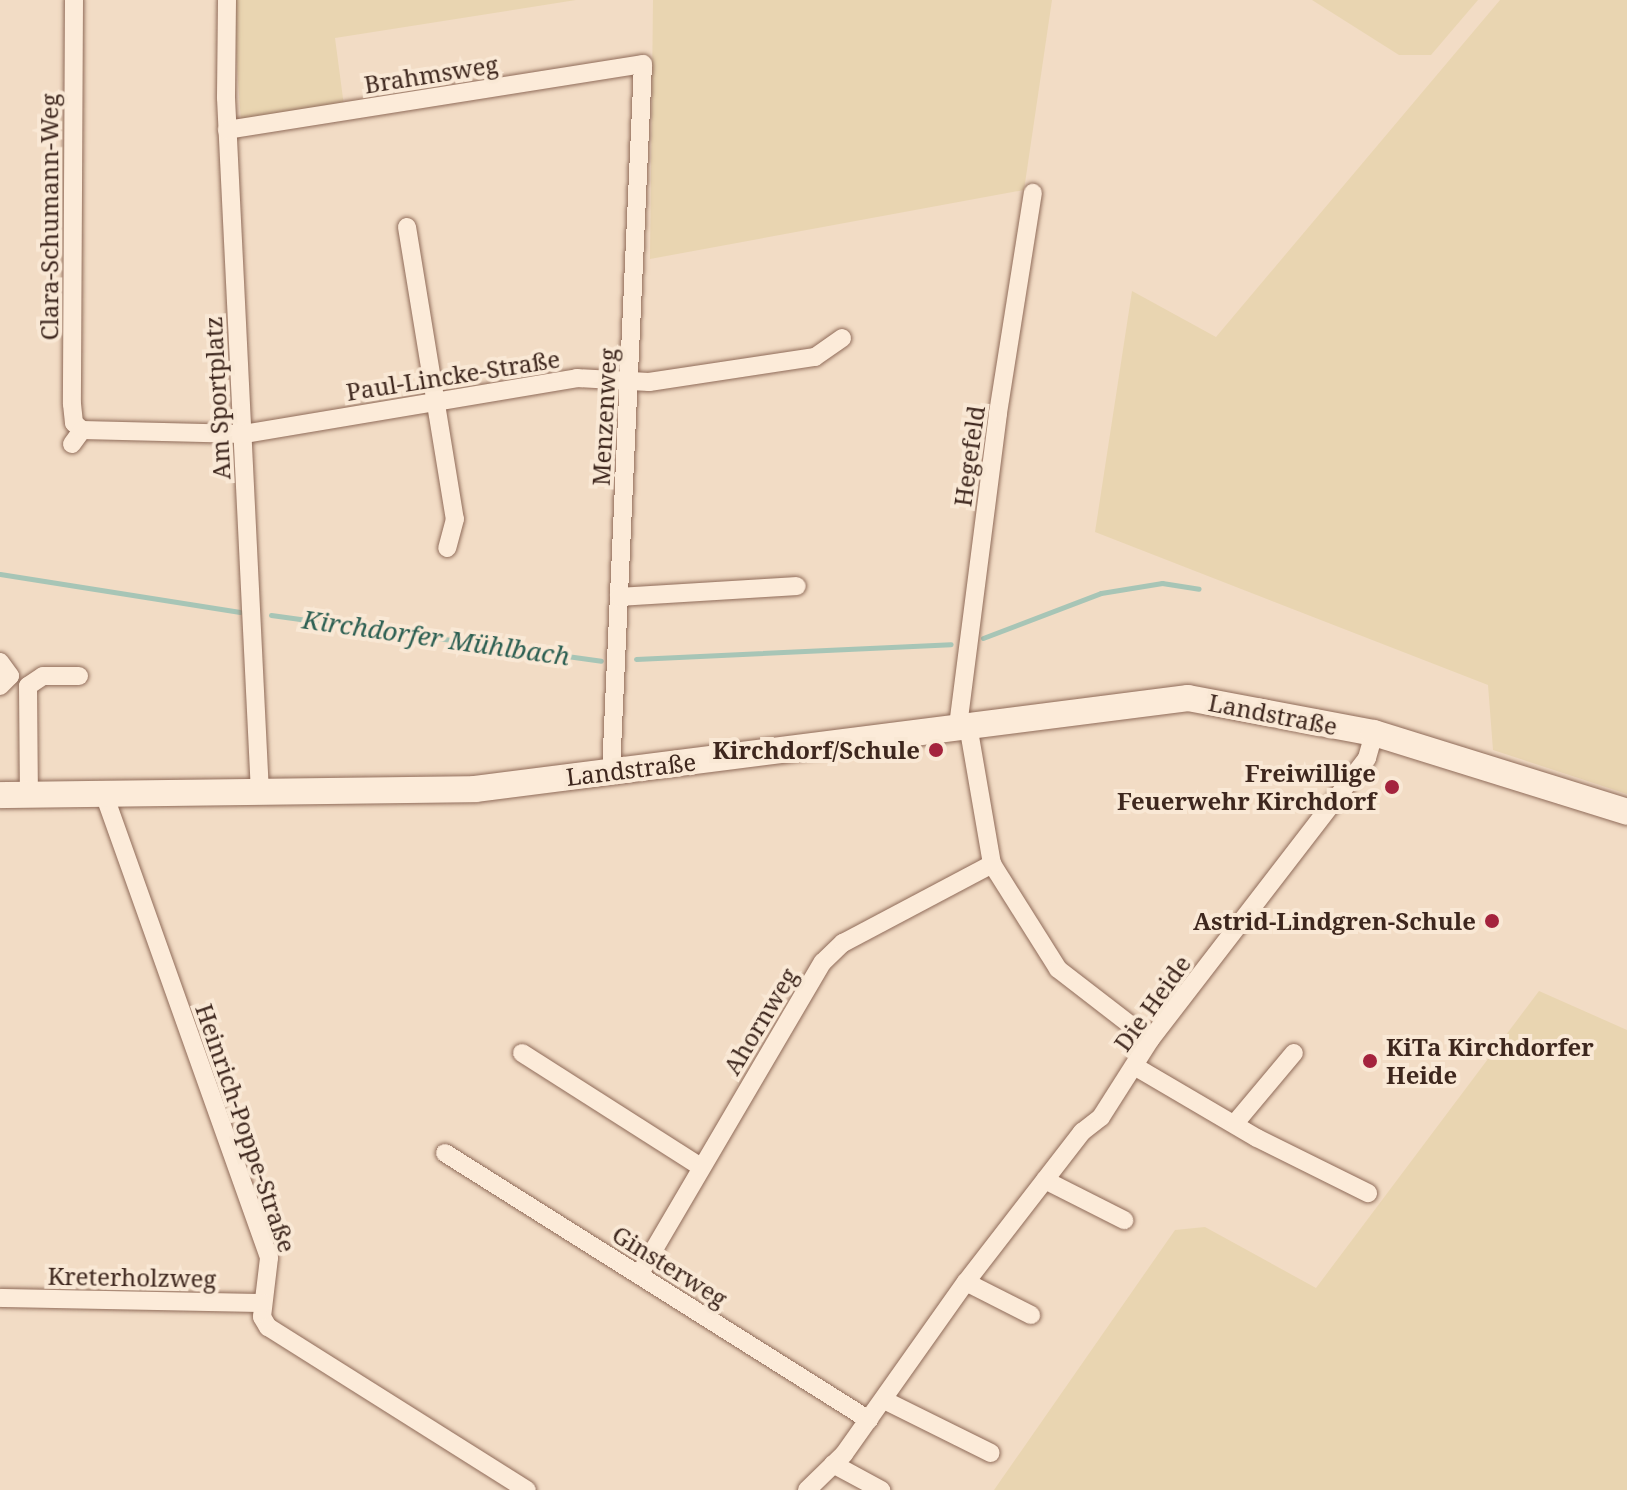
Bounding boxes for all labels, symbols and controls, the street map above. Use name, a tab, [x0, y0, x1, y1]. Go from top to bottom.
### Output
street label: Brahmsweg	[362, 49, 500, 99]
street label: Clara-Schumann-Weg	[35, 94, 63, 340]
street label: Am Sportplatz	[198, 316, 236, 480]
street label: Paul-Lincke-Straße	[344, 344, 562, 406]
street label: Menzenweg	[586, 347, 622, 487]
street label: Hegefeld	[948, 404, 990, 508]
water label: Kirchdorfer Mühlbach	[300, 604, 572, 672]
street label: Landstraße	[1206, 687, 1340, 741]
place label: Kirchdorf/Schule	[712, 736, 920, 764]
marker: Kirchdorf/Schule	[927, 741, 945, 759]
street label: Landstraße	[564, 747, 698, 791]
place label: Freiwillige Feuerwehr Kirchdorf	[1117, 759, 1376, 815]
marker: Freiwillige Feuerwehr Kirchdorf	[1383, 778, 1401, 796]
place label: Astrid-Lindgren-Schule	[1193, 907, 1476, 935]
marker: Astrid-Lindgren-Schule	[1483, 912, 1501, 930]
street label: Die Heide	[1108, 949, 1196, 1057]
street label: Ahornweg	[717, 962, 803, 1080]
street label: Heinrich-Poppe-Straße	[190, 1000, 302, 1256]
place label: KiTa Kirchdorfer Heide	[1386, 1033, 1594, 1089]
marker: KiTa Kirchdorfer Heide	[1361, 1052, 1379, 1070]
street label: Ginsterweg	[607, 1219, 733, 1313]
street label: Kreterholzweg	[47, 1261, 217, 1293]

